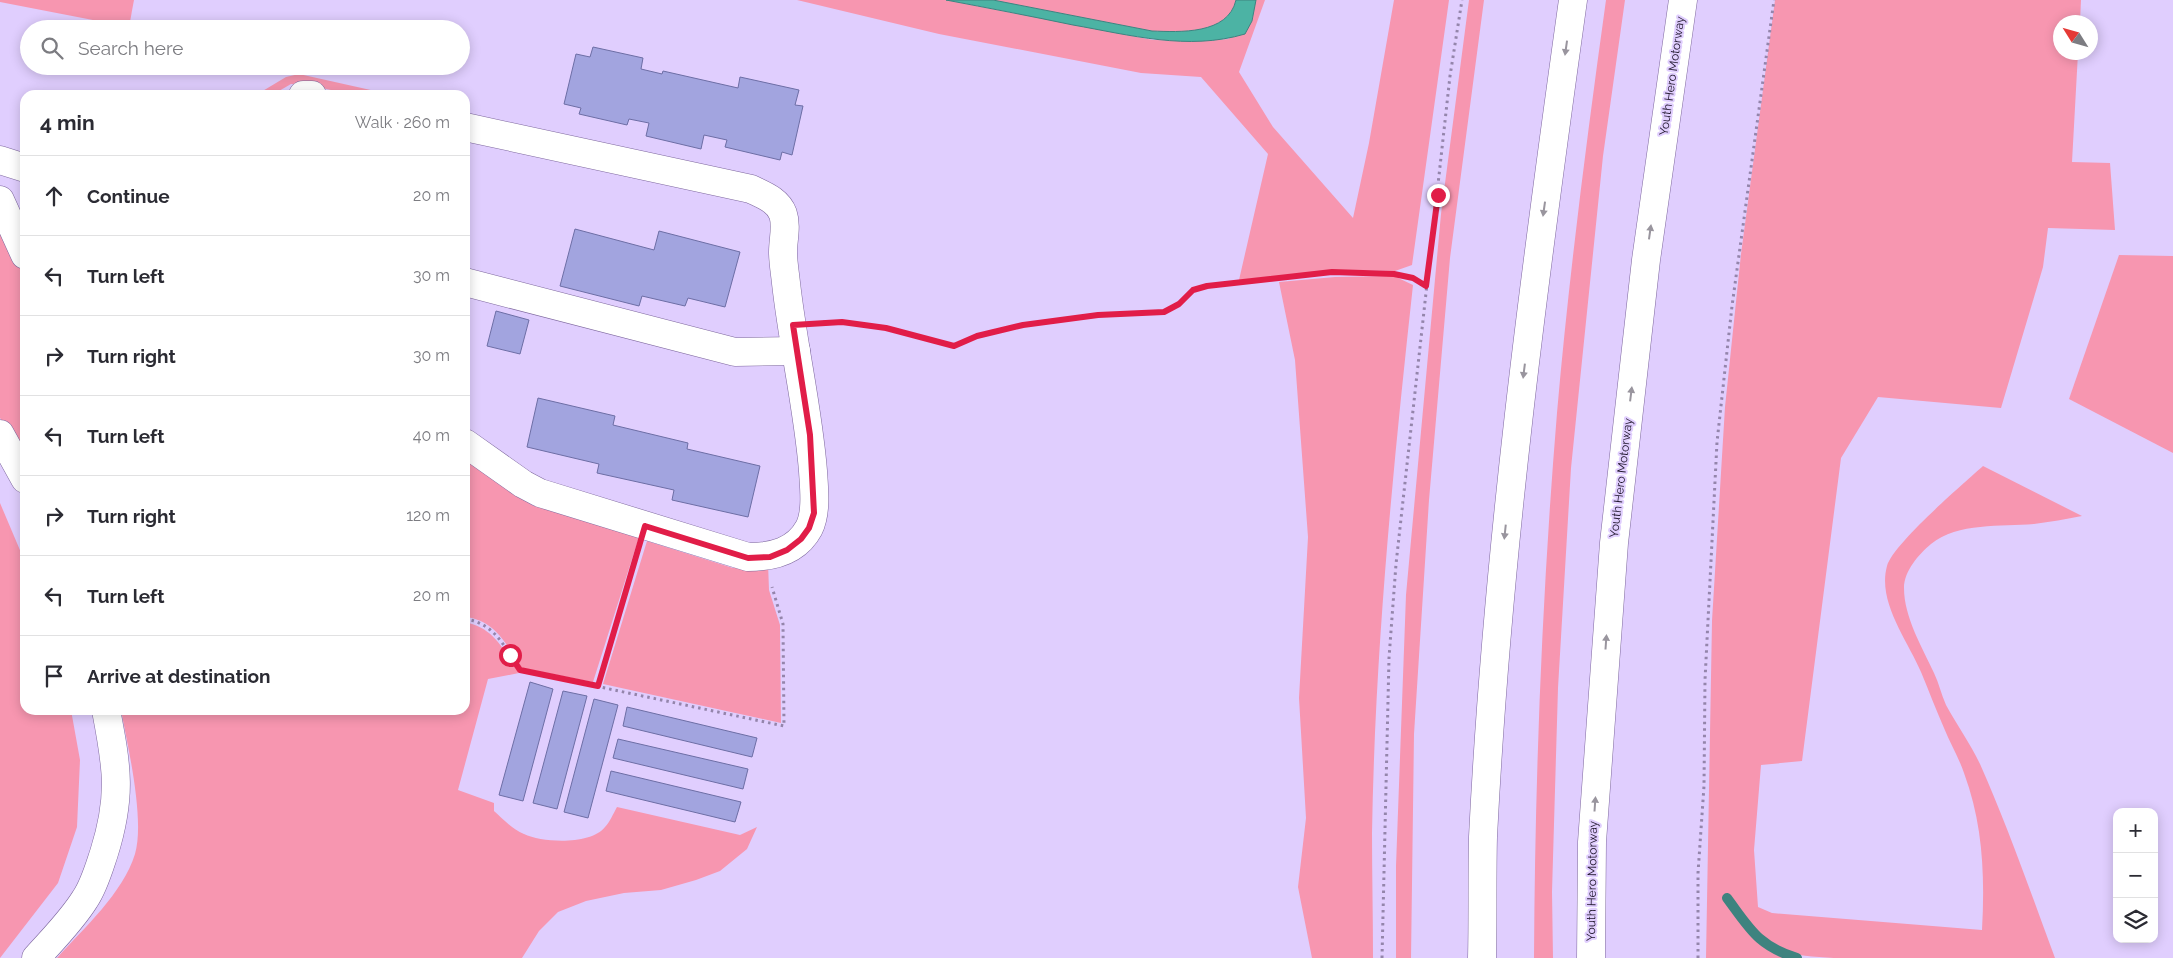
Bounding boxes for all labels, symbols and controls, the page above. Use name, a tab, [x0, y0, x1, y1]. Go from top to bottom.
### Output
street label: Youth Hero Motorway	[1657, 15, 1687, 137]
north arrow	[2053, 15, 2098, 60]
search box	[20, 20, 470, 75]
icon: search	[38, 34, 66, 62]
text: Search here	[78, 37, 184, 59]
one-way arrow	[1562, 41, 1570, 57]
text: 4 min	[40, 110, 95, 135]
text: Walk · 260 m	[355, 113, 450, 132]
icon: ahead	[40, 182, 68, 210]
route end	[1427, 184, 1450, 207]
text: Continue	[87, 185, 170, 207]
text: 20 m	[413, 186, 450, 205]
one-way arrow	[1539, 202, 1547, 218]
one-way arrow	[1646, 224, 1654, 240]
icon: left	[40, 262, 68, 290]
text: Turn left	[87, 265, 164, 287]
text: 30 m	[413, 266, 450, 285]
icon: right	[40, 342, 68, 370]
text: Turn right	[87, 345, 176, 367]
text: 30 m	[413, 346, 450, 365]
one-way arrow	[1520, 363, 1528, 379]
one-way arrow	[1627, 385, 1635, 401]
street label: Youth Hero Motorway	[1607, 417, 1635, 539]
icon: left	[40, 422, 68, 450]
text: Turn left	[87, 425, 164, 447]
text: 40 m	[413, 426, 450, 445]
icon: right	[40, 502, 68, 530]
text: Turn right	[87, 505, 176, 527]
text: 120 m	[406, 506, 450, 525]
one-way arrow	[1501, 524, 1509, 540]
icon: left	[40, 582, 68, 610]
text: Turn left	[87, 585, 164, 607]
text: 20 m	[413, 586, 450, 605]
one-way arrow	[1603, 634, 1611, 650]
route start	[499, 644, 522, 667]
icon: arrive	[40, 662, 68, 690]
text: Arrive at destination	[87, 665, 271, 687]
one-way arrow	[1591, 796, 1599, 812]
map controls	[2113, 808, 2158, 943]
button: +	[2113, 808, 2158, 853]
street label: Youth Hero Motorway	[1584, 820, 1600, 941]
button: −	[2113, 853, 2158, 898]
button: layers	[2113, 898, 2158, 943]

